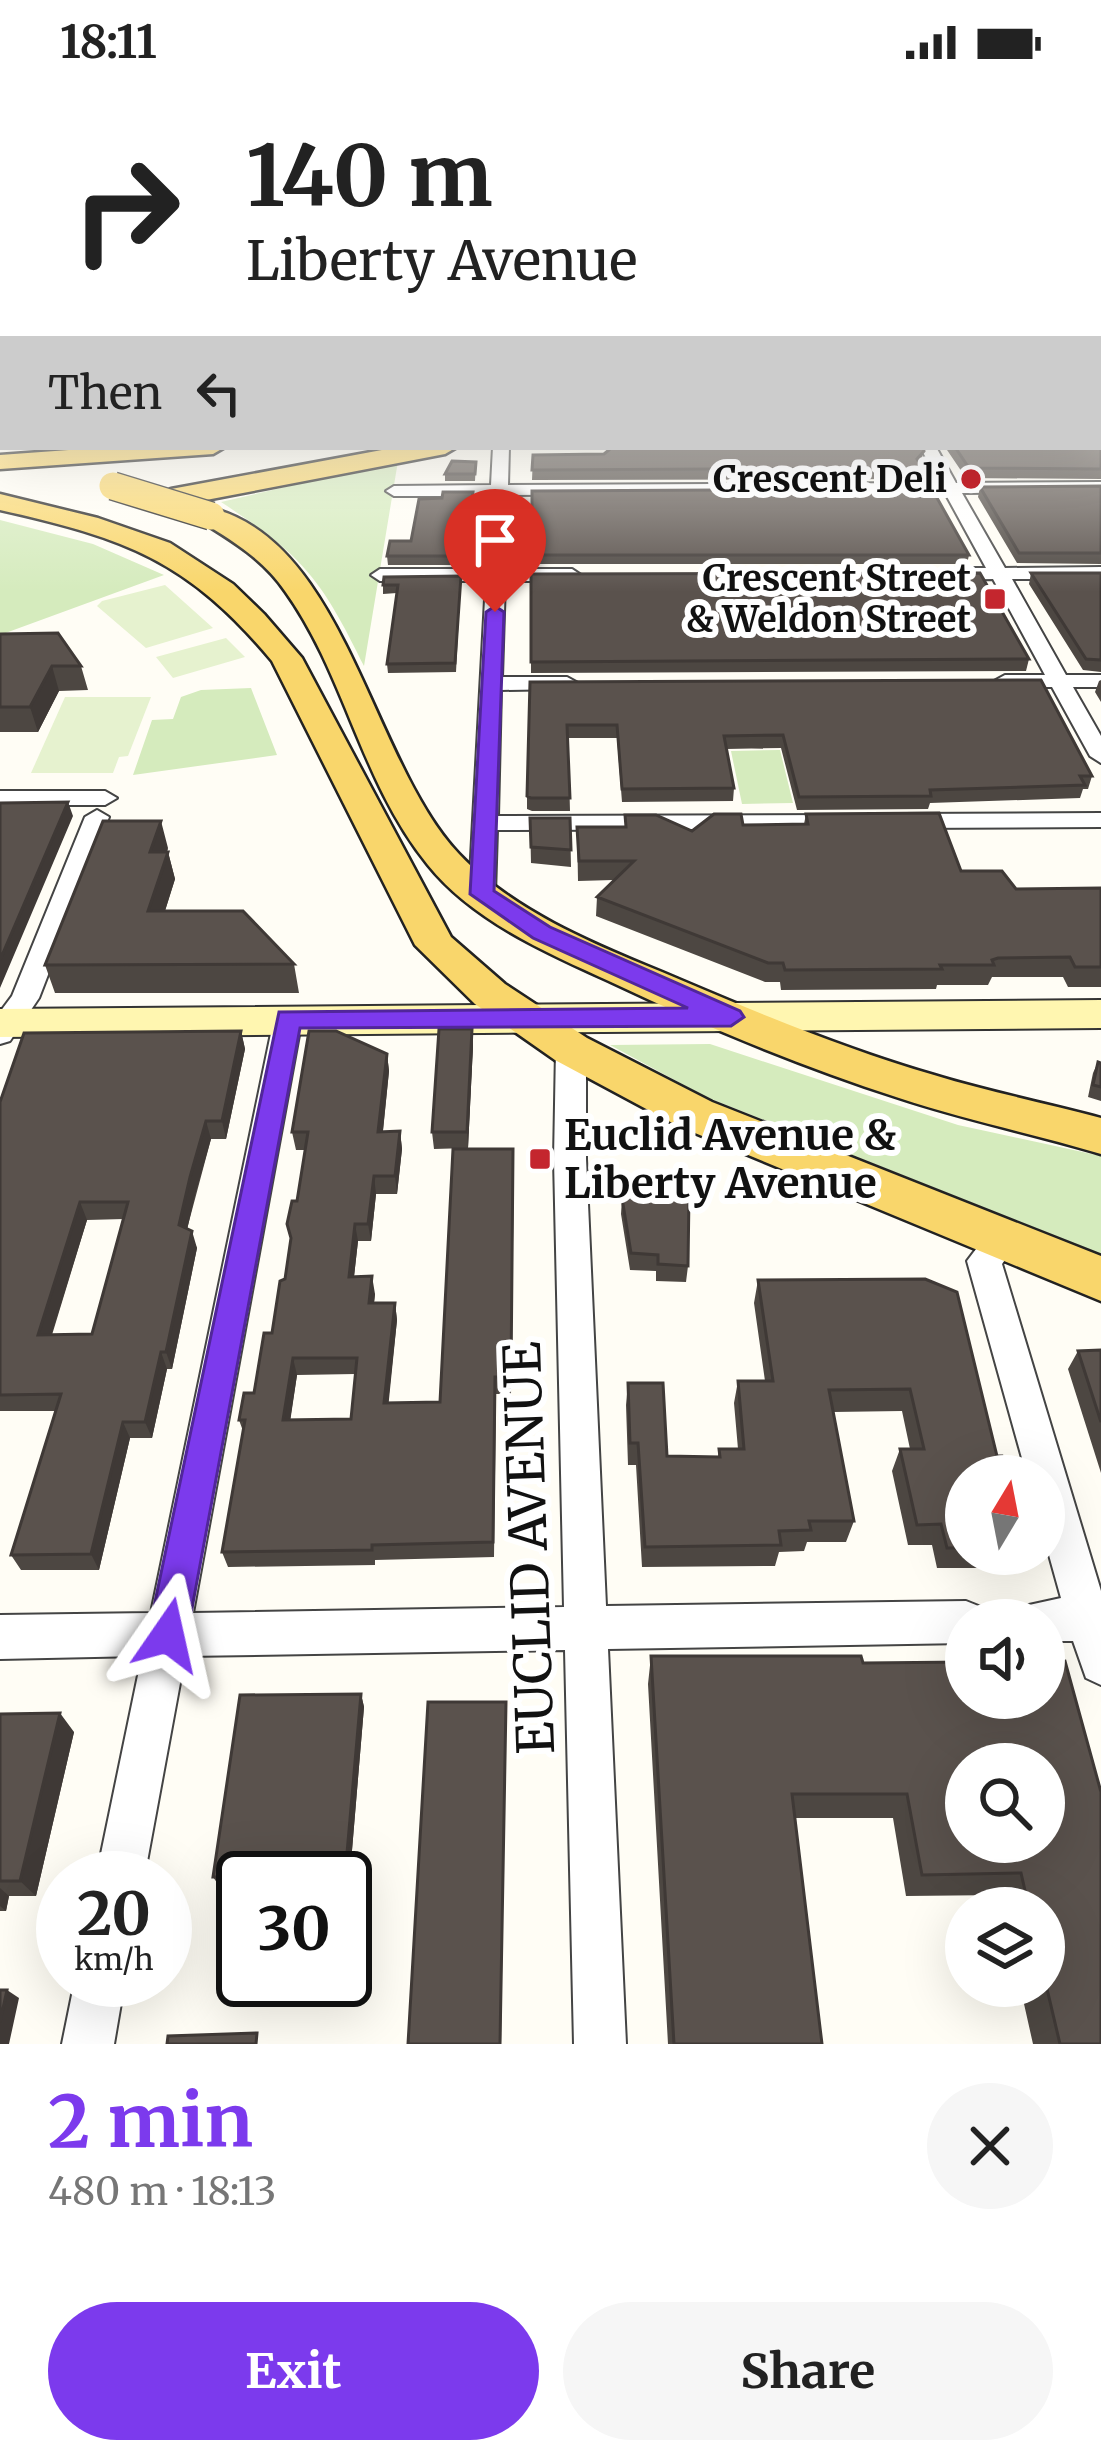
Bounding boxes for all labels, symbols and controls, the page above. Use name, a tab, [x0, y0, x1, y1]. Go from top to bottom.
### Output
text: 18:11	[60, 14, 157, 70]
text: 140 m	[246, 123, 493, 229]
icon: right	[48, 132, 204, 288]
text: Liberty Avenue	[246, 227, 637, 295]
icon: left	[186, 360, 252, 426]
text: Then	[48, 365, 162, 421]
place label: Crescent Deli	[713, 457, 947, 502]
marker: Crescent Deli	[958, 466, 984, 492]
pin	[444, 489, 546, 612]
icon: arrive	[462, 507, 528, 573]
place label: Crescent Street & Weldon Street	[686, 556, 972, 642]
marker: Crescent Street & Weldon Street	[982, 586, 1008, 612]
place label: Euclid Avenue & Liberty Avenue	[564, 1109, 896, 1209]
marker: Euclid Avenue & Liberty Avenue	[527, 1146, 553, 1172]
street label: EUCLID AVENUE	[490, 1341, 568, 1755]
north arrow	[945, 1455, 1065, 1575]
map controls	[945, 1455, 1065, 2007]
position arrow	[105, 1572, 231, 1698]
button: sound	[945, 1599, 1065, 1719]
button: search	[945, 1743, 1065, 1863]
speed limit sign: 30	[216, 1851, 372, 2007]
text: 20	[77, 1876, 151, 1951]
button: layers	[945, 1887, 1065, 2007]
text: km/h	[74, 1940, 154, 1978]
text: 2 min	[48, 2076, 253, 2167]
button: close	[927, 2083, 1053, 2209]
text: 480 m · 18:13	[48, 2167, 276, 2216]
button: Exit	[48, 2302, 539, 2440]
button: Share	[563, 2302, 1053, 2440]

